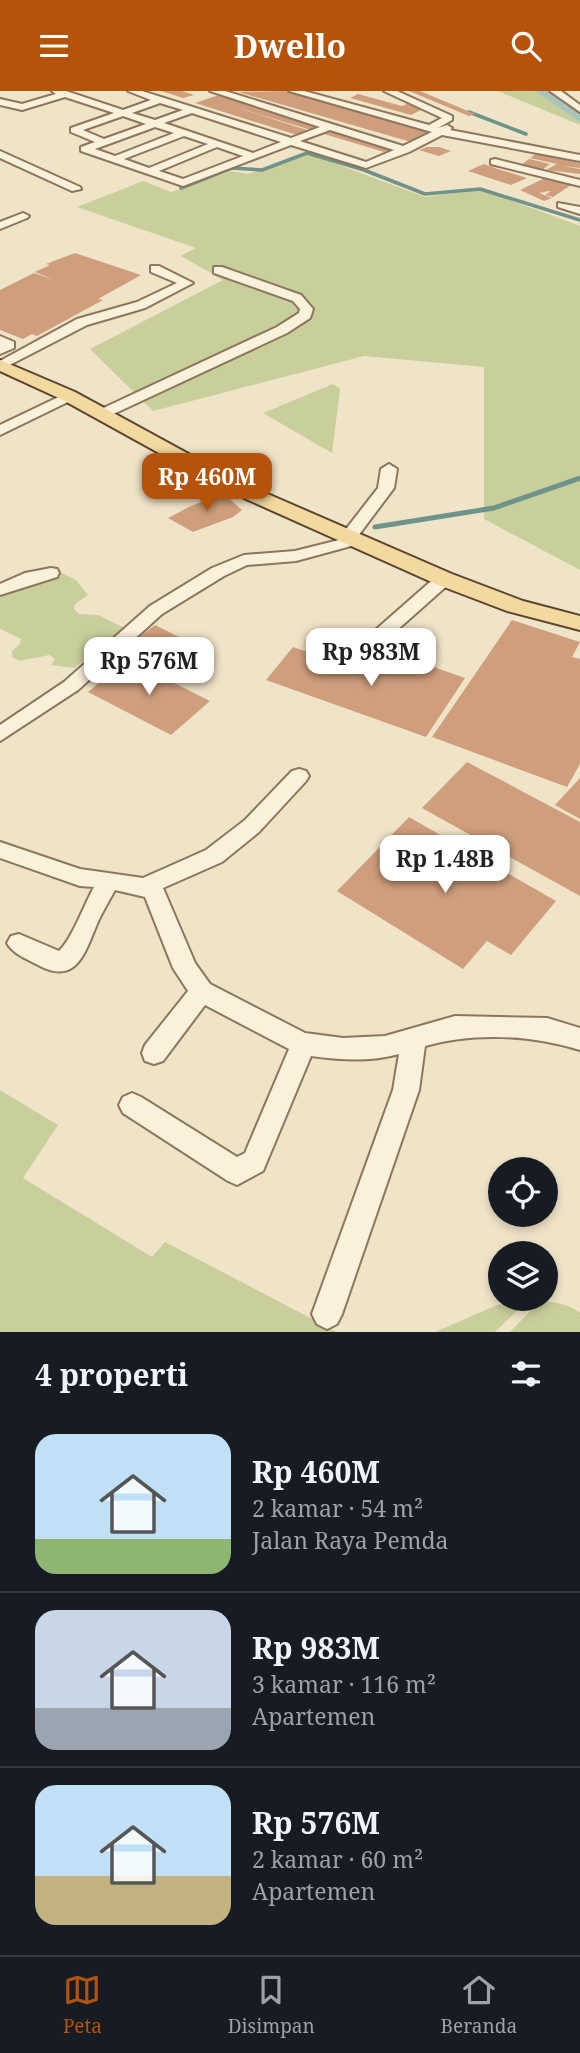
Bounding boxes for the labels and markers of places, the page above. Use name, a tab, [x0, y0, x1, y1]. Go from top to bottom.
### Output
pin: Rp 460M	[142, 453, 272, 513]
pin: Rp 983M	[306, 629, 436, 688]
pin: Rp 576M	[84, 637, 214, 697]
pin: Rp 1.48B	[373, 835, 517, 895]

